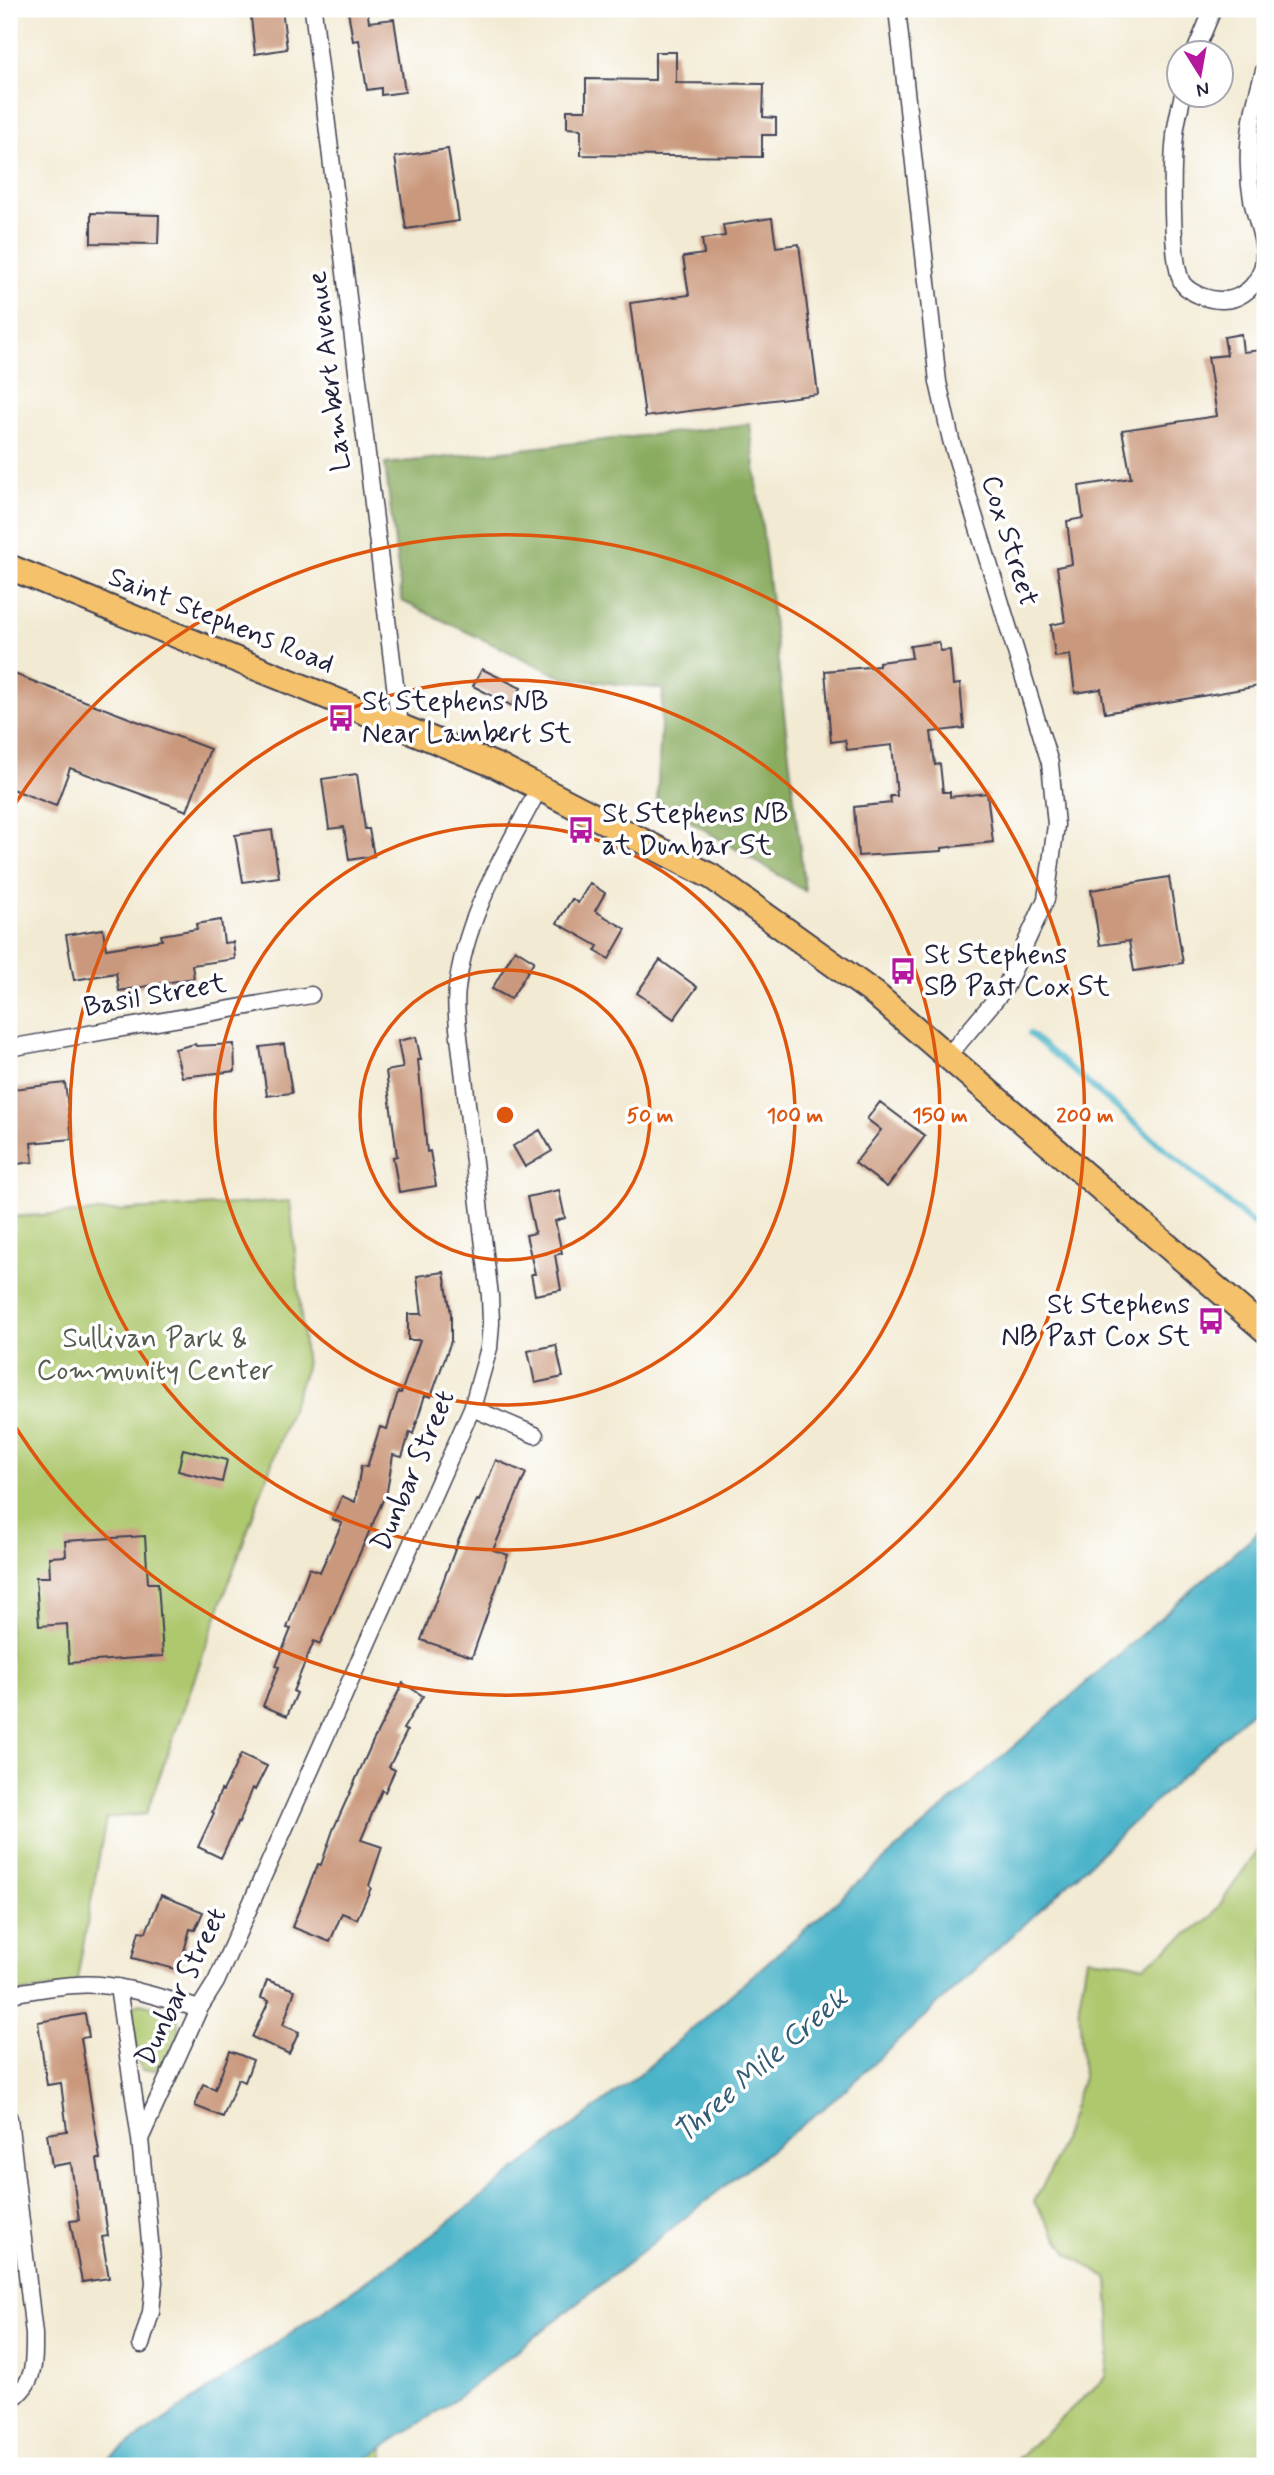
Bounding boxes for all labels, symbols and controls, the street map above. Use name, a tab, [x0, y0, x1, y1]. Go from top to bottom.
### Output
north arrow	[1166, 38, 1236, 108]
text: N	[1194, 76, 1212, 103]
street label: Lambert Avenue	[299, 269, 361, 473]
street label: Cox Street	[972, 471, 1046, 611]
street label: Saint Stephens Road	[103, 559, 339, 683]
place label: St Stephens NB Near Lambert St	[362, 684, 572, 753]
bus stop icon: St Stephens NB Near Lambert St	[326, 703, 356, 733]
place label: St Stephens NB at Dunbar St	[602, 796, 788, 865]
bus stop icon: St Stephens NB at Dunbar St	[566, 815, 596, 845]
place label: St Stephens SB Past Cox St	[924, 937, 1110, 1006]
bus stop icon: St Stephens SB Past Cox St	[888, 956, 918, 986]
street label: Basil Street	[81, 965, 230, 1027]
text: 50 m	[627, 1102, 674, 1130]
text: 100 m	[767, 1102, 823, 1130]
text: 150 m	[912, 1102, 968, 1130]
text: 200 m	[1056, 1102, 1114, 1130]
centre of rings	[493, 1103, 517, 1127]
place label: St Stephens NB Past Cox St	[1001, 1287, 1191, 1356]
bus stop icon: St Stephens NB Past Cox St	[1196, 1306, 1226, 1336]
park label: Sullivan Park & Community Center	[36, 1321, 274, 1390]
street label: Dunbar Street	[363, 1385, 465, 1557]
street label: Dunbar Street	[128, 1902, 236, 2072]
water label: Three Mile Creek	[666, 1979, 857, 2153]

